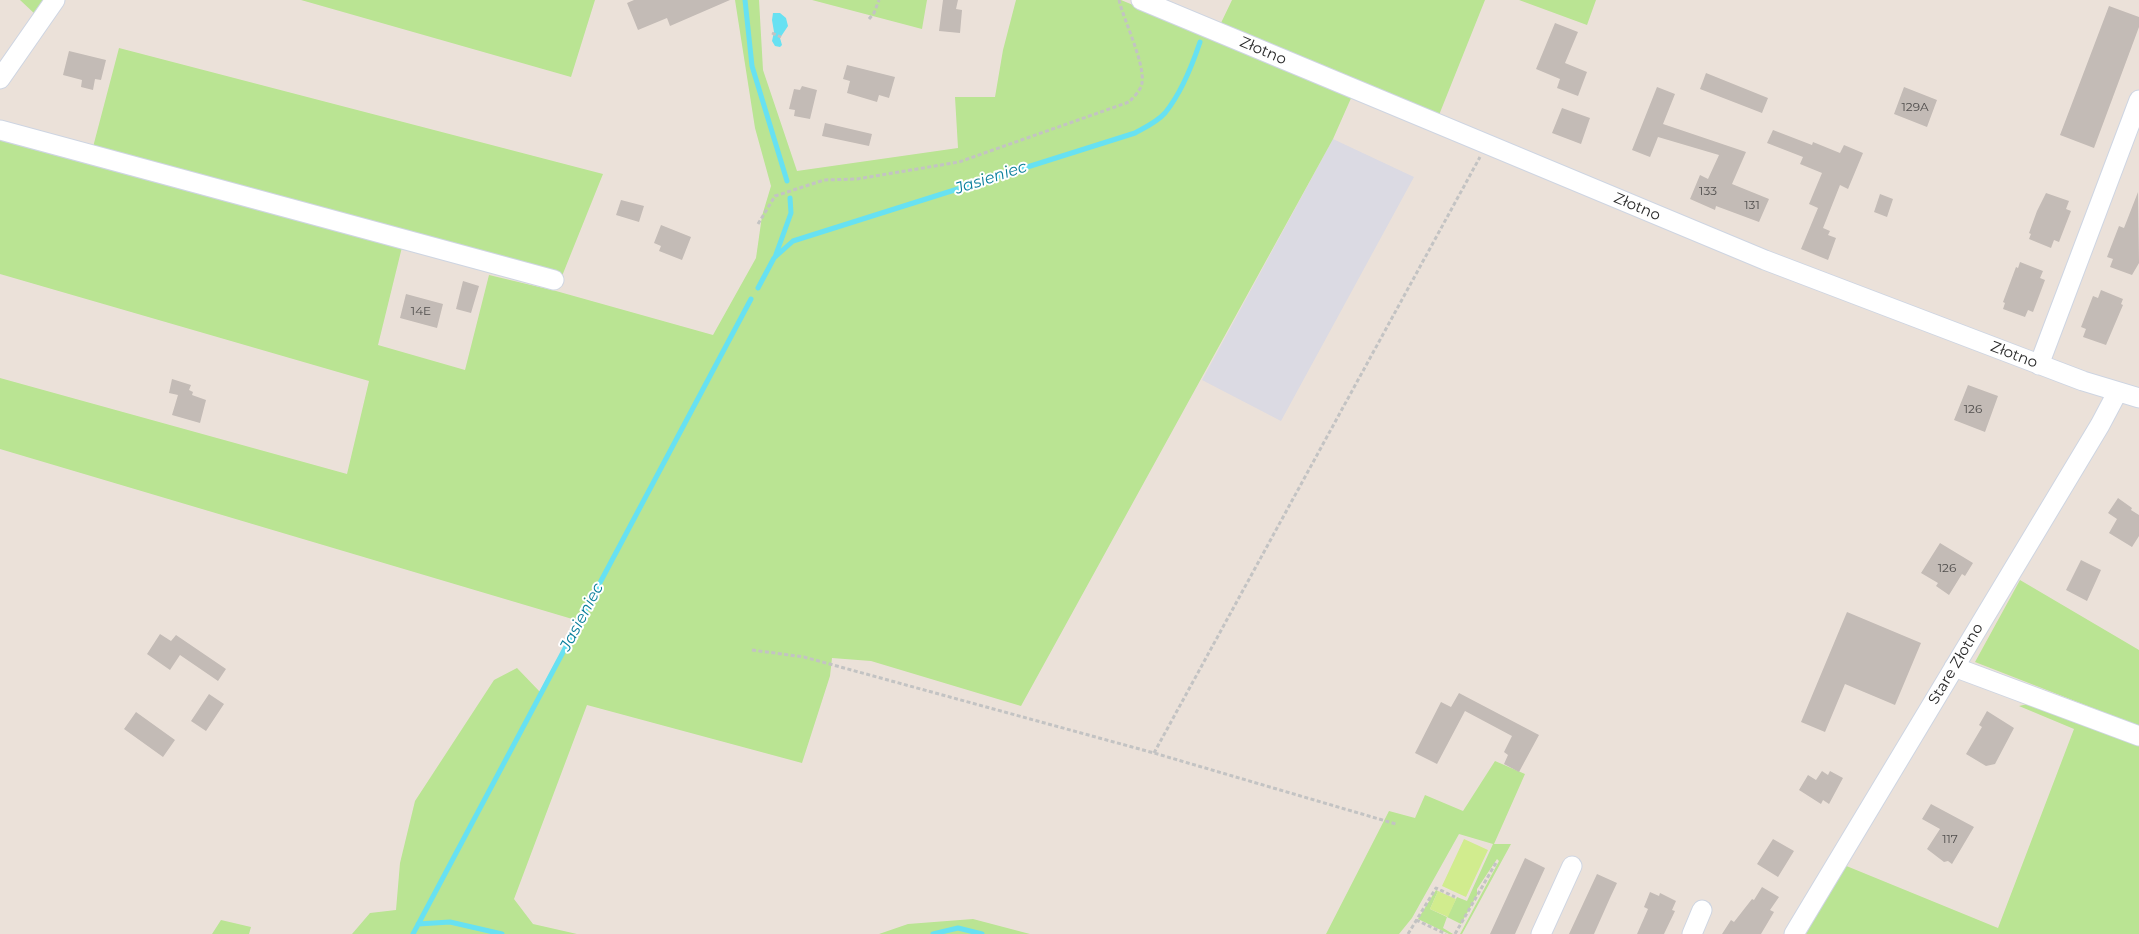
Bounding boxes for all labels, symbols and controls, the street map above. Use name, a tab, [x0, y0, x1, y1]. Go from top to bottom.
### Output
street label: Złotno	[1237, 33, 1289, 69]
house number: 129A	[1902, 100, 1928, 114]
water label: Jasieniec	[953, 157, 1029, 199]
house number: 133	[1699, 184, 1717, 198]
street label: Złotno	[1611, 189, 1663, 225]
house number: 131	[1744, 198, 1760, 212]
house number: 14E	[411, 304, 431, 318]
street label: Złotno	[1988, 338, 2040, 372]
house number: 126	[1964, 402, 1982, 416]
house number: 126	[1938, 561, 1956, 575]
water label: Jasieniec	[556, 580, 608, 654]
street label: Stare Złotno	[1925, 620, 1987, 708]
house number: 117	[1942, 832, 1958, 846]

